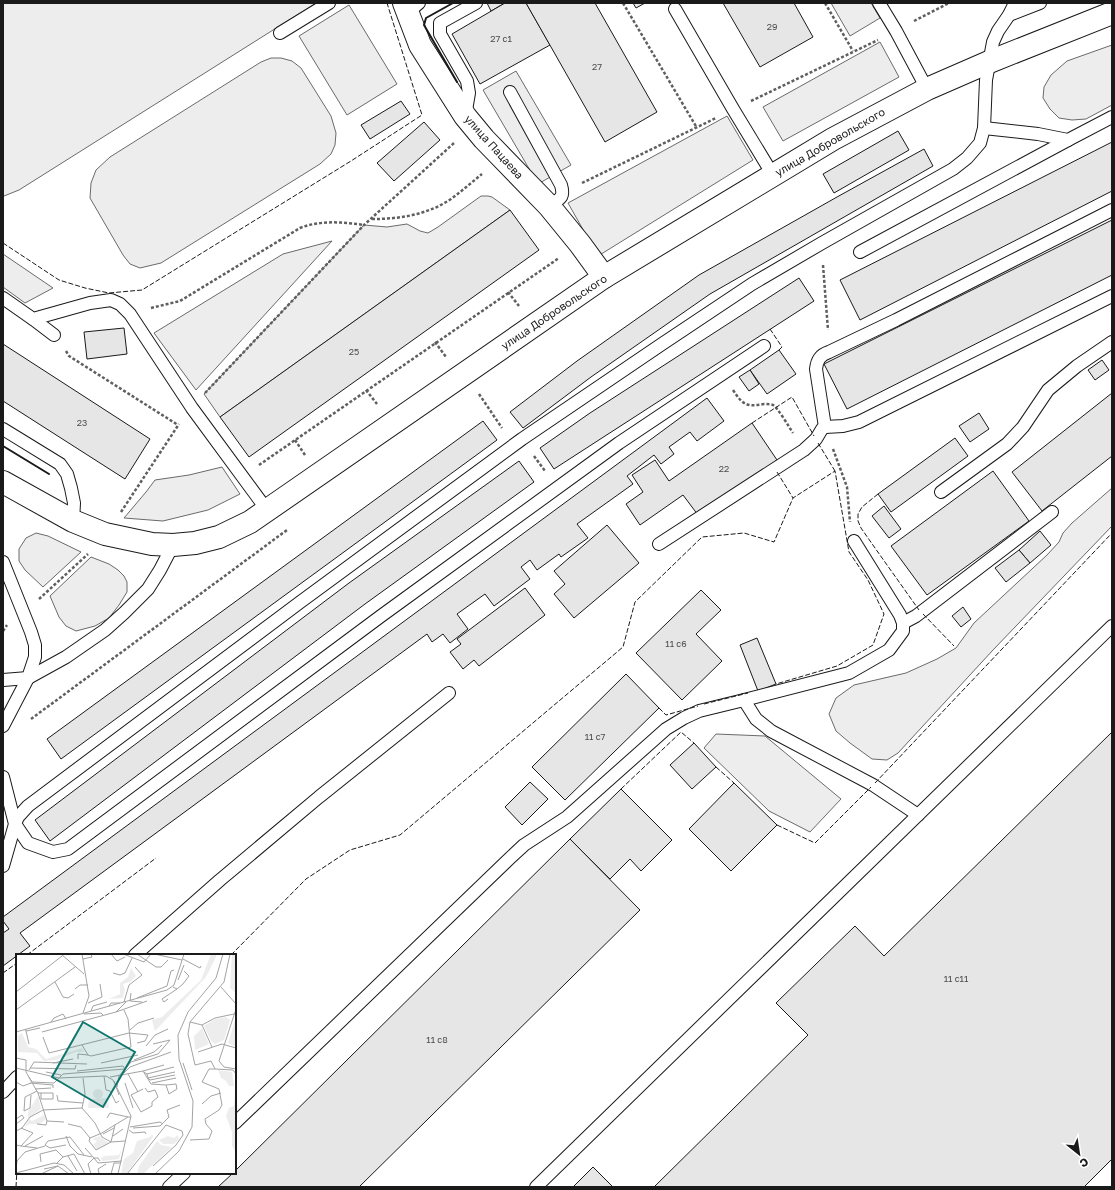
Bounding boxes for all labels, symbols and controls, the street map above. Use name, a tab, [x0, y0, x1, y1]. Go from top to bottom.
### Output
house number: 29	[767, 21, 777, 32]
house number: 27 с1	[490, 33, 512, 44]
house number: 27	[592, 61, 602, 72]
street label: улица Добровольского	[773, 105, 887, 178]
street label: улица Пацаева	[462, 112, 526, 181]
street label: улица Добровольского	[498, 271, 609, 352]
house number: 25	[349, 346, 359, 357]
house number: 23	[77, 417, 87, 428]
house number: 22	[719, 463, 729, 474]
house number: 11 с6	[665, 638, 687, 649]
house number: 11 с7	[585, 731, 606, 742]
inset map	[16, 954, 236, 1174]
house number: 11 с11	[944, 973, 969, 984]
house number: 11 с8	[426, 1034, 448, 1045]
north arrow	[1059, 1134, 1099, 1174]
text: С	[1077, 1156, 1091, 1171]

